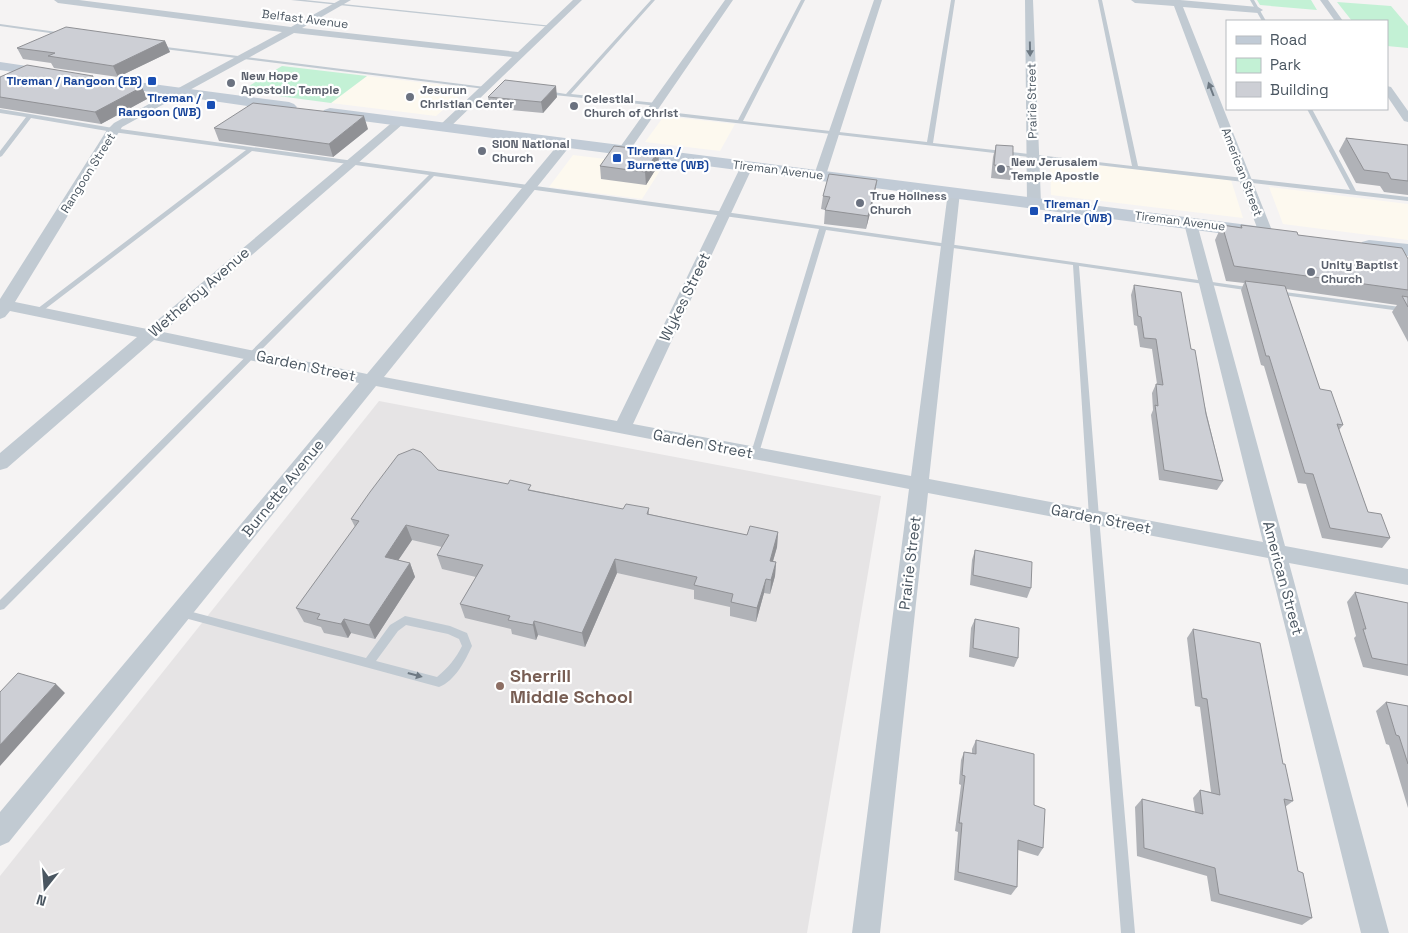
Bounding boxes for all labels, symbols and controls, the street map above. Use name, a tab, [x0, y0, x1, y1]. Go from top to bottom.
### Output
street label: Belfast Avenue	[261, 6, 349, 32]
legend	[1226, 20, 1388, 110]
text: Road	[1270, 30, 1307, 49]
one-way arrow	[1026, 41, 1034, 57]
text: Park	[1270, 55, 1301, 74]
street label: Prairie Street	[1023, 63, 1041, 139]
place label: New Hope Apostolic Temple	[241, 68, 339, 98]
place label: Tireman / Rangoon (EB)	[6, 73, 142, 89]
marker: Tireman / Rangoon (EB)	[146, 75, 158, 87]
marker: New Hope Apostolic Temple	[225, 77, 237, 89]
text: Building	[1270, 80, 1329, 99]
place label: Jesurun Christian Center	[420, 82, 514, 112]
one-way arrow	[1206, 82, 1214, 96]
place label: Tireman / Rangoon (WB)	[118, 90, 201, 120]
marker: Jesurun Christian Center	[404, 91, 416, 103]
place label: Celestial Church of Christ	[584, 91, 679, 121]
marker: Tireman / Rangoon (WB)	[205, 99, 217, 111]
marker: Celestial Church of Christ	[568, 100, 580, 112]
street label: American Street	[1218, 125, 1266, 219]
street label: Rangoon Street	[57, 130, 119, 216]
place label: SION National Church	[492, 136, 570, 166]
place label: Tireman / Burnette (WB)	[627, 143, 709, 173]
marker: SION National Church	[476, 145, 488, 157]
marker: Tireman / Burnette (WB)	[611, 152, 623, 164]
place label: New Jerusalem Temple Apostle	[1011, 154, 1099, 184]
street label: Tireman Avenue	[732, 157, 824, 183]
marker: New Jerusalem Temple Apostle	[995, 163, 1007, 175]
place label: True Holiness Church	[870, 188, 947, 218]
place label: Tireman / Prairie (WB)	[1044, 196, 1112, 226]
marker: True Holiness Church	[854, 197, 866, 209]
marker: Tireman / Prairie (WB)	[1028, 205, 1040, 217]
street label: Tireman Avenue	[1134, 208, 1226, 234]
street label: Wetherby Avenue	[144, 243, 253, 341]
street label: Wykes Street	[655, 249, 714, 344]
place label: Unity Baptist Church	[1321, 257, 1398, 287]
marker: Unity Baptist Church	[1305, 266, 1317, 278]
street label: Garden Street	[255, 346, 358, 385]
street label: Garden Street	[652, 425, 755, 463]
street label: Burnette Avenue	[237, 435, 328, 540]
street label: Garden Street	[1050, 500, 1153, 538]
street label: Prairie Street	[894, 515, 925, 611]
street label: American Street	[1259, 519, 1308, 637]
place label: Sherrill Middle School	[510, 664, 633, 708]
one-way arrow	[407, 671, 422, 679]
marker: Sherrill Middle School	[494, 680, 506, 692]
north arrow	[20, 863, 70, 913]
text: N	[34, 890, 48, 910]

